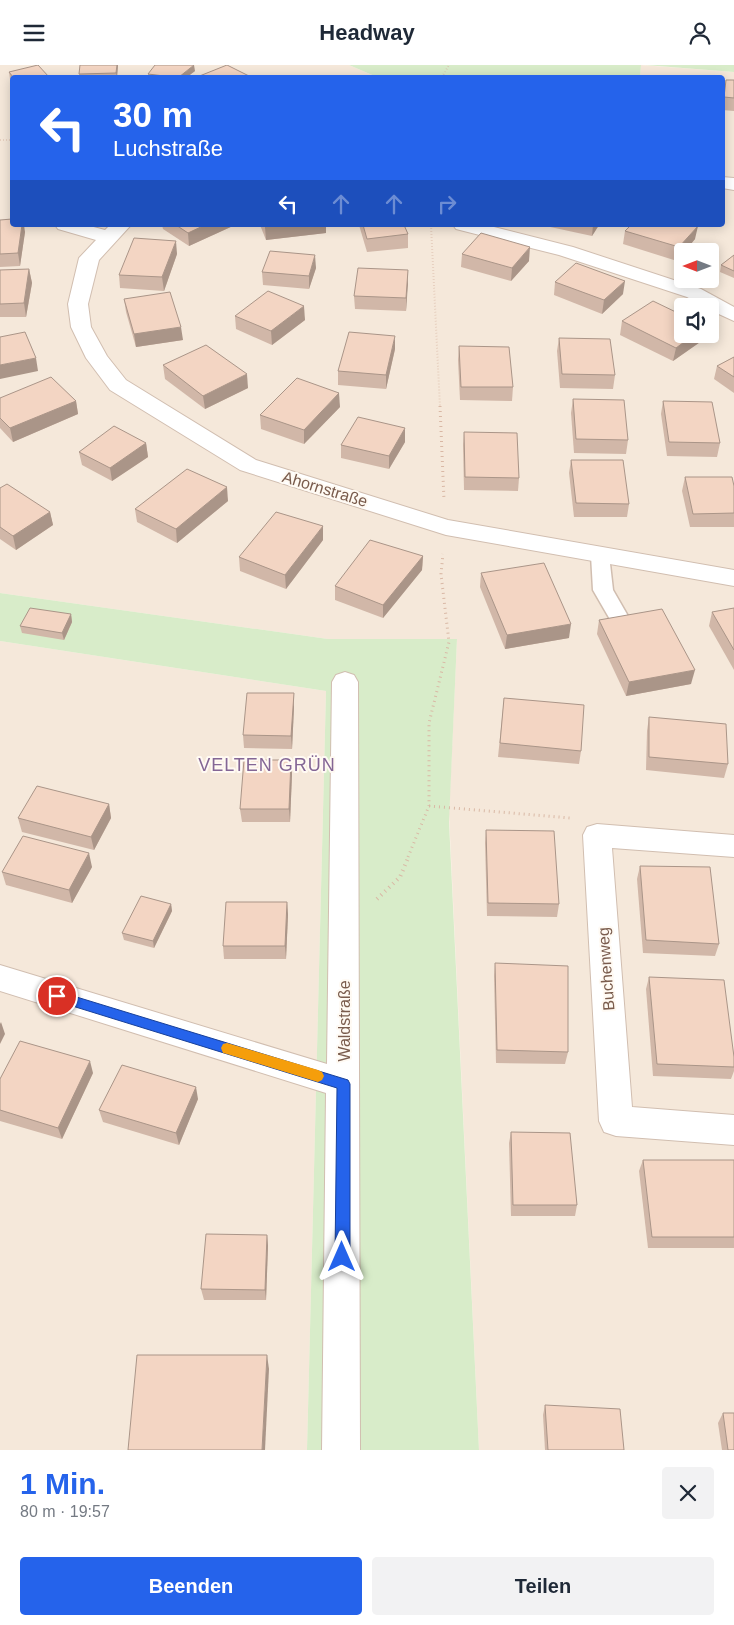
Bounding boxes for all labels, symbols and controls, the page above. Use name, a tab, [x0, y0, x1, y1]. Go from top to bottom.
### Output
icon: menu	[20, 19, 48, 47]
icon: person	[686, 19, 714, 47]
text: Headway	[319, 20, 415, 45]
icon: left	[30, 95, 95, 160]
text: 30 m	[113, 95, 193, 134]
text: Luchstraße	[113, 136, 223, 161]
icon: left	[274, 190, 302, 218]
icon: ahead	[327, 190, 355, 218]
icon: ahead	[380, 190, 408, 218]
icon: right	[433, 190, 461, 218]
north arrow	[674, 243, 719, 287]
map controls	[674, 243, 719, 343]
button: sound	[674, 298, 719, 343]
street label: Ahornstraße	[280, 468, 370, 510]
district label: VELTEN GRÜN	[198, 755, 336, 775]
street label: Buchenweg	[595, 927, 617, 1011]
pin	[36, 975, 78, 1017]
street label: Waldstraße	[336, 980, 353, 1062]
icon: arrive	[43, 982, 71, 1010]
position arrow	[315, 1230, 367, 1282]
text: 1 Min.	[20, 1467, 105, 1500]
button: close	[662, 1467, 714, 1519]
text: 80 m · 19:57	[20, 1503, 110, 1520]
button: Beenden	[20, 1557, 362, 1615]
button: Teilen	[372, 1557, 714, 1615]

